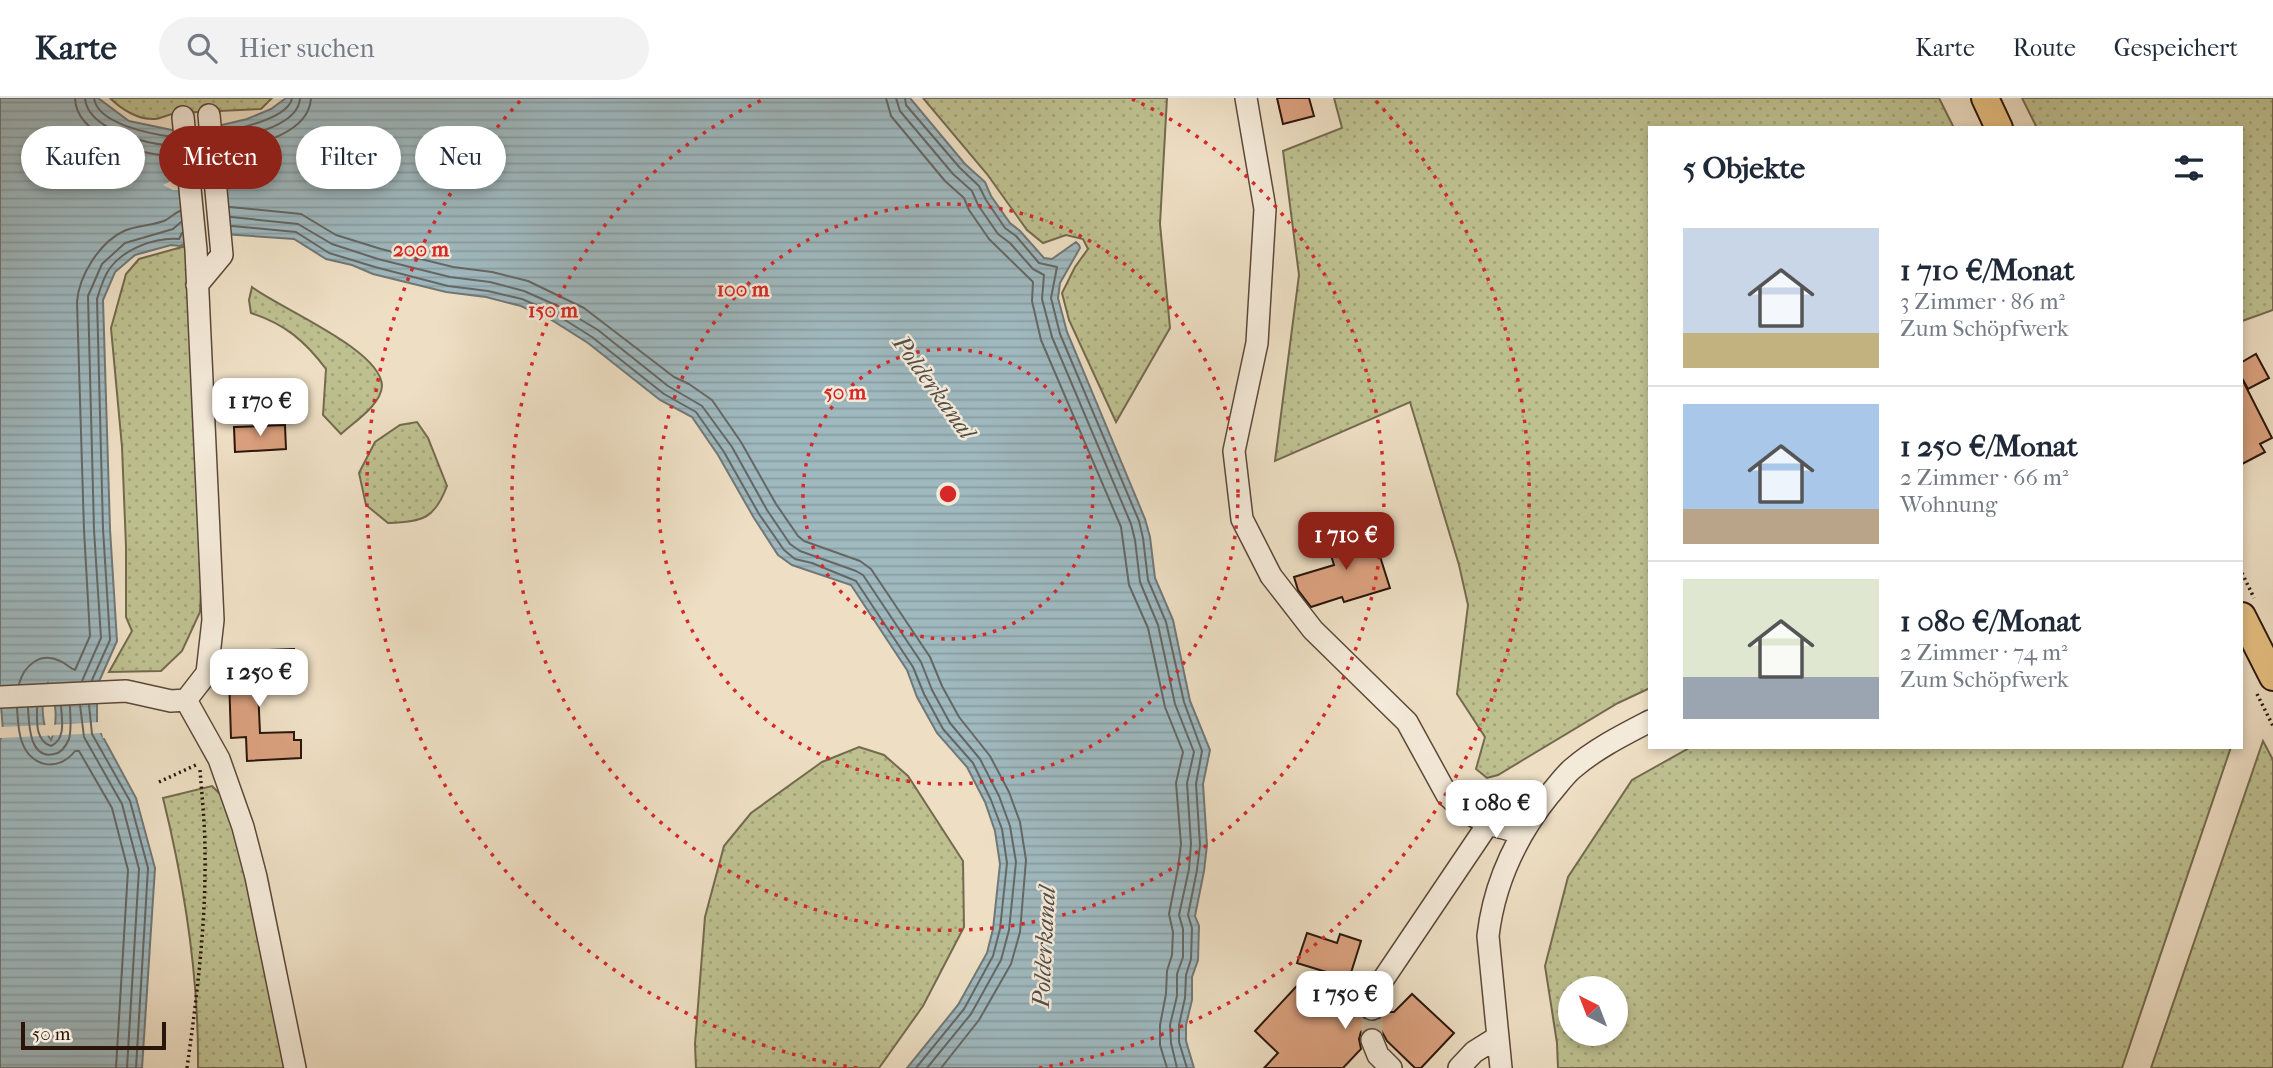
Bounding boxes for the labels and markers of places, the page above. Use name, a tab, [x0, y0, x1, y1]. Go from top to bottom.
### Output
pin: 1 170 €	[195, 378, 325, 438]
centre of rings	[936, 482, 960, 506]
pin: 1 710 €	[1281, 512, 1411, 572]
pin: 1 250 €	[194, 650, 324, 709]
pin: 1 080 €	[1431, 780, 1561, 840]
pin: 1 750 €	[1280, 972, 1410, 1031]

